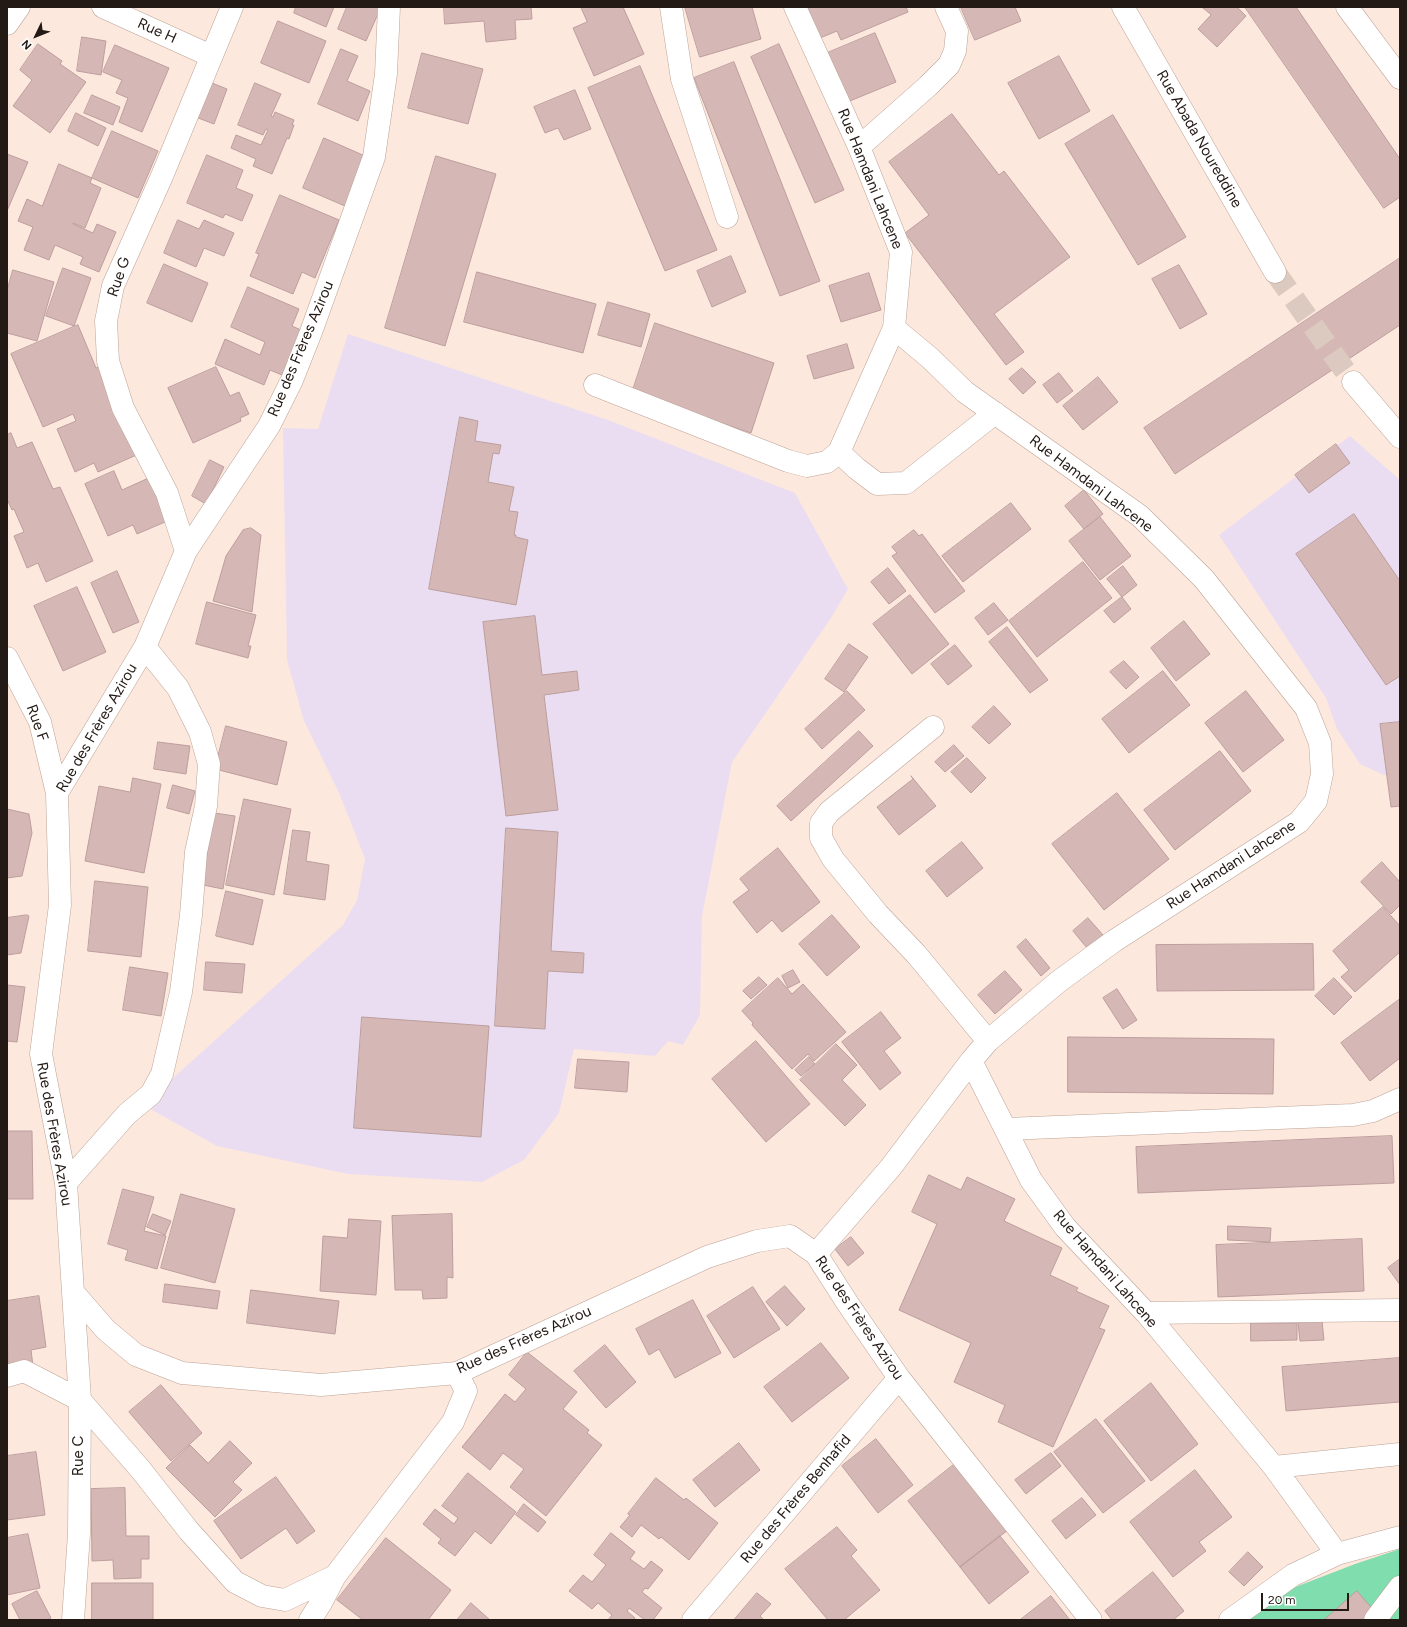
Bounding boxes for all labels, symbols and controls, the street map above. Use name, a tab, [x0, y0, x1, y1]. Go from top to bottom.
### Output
street label: Rue H	[135, 14, 179, 48]
north arrow	[16, 16, 56, 56]
text: N	[19, 37, 35, 52]
street label: Rue Abada Noureddine	[1152, 67, 1246, 211]
street label: Rue Hamdani Lahcene	[834, 106, 906, 252]
street label: Rue G	[104, 255, 134, 299]
street label: Rue des Frères Azirou	[264, 278, 338, 420]
street label: Rue Hamdani Lahcene	[1026, 432, 1156, 536]
street label: Rue des Frères Azirou	[53, 660, 141, 796]
street label: Rue F	[22, 702, 52, 744]
street label: Rue Hamdani Lahcene	[1163, 817, 1299, 913]
street label: Rue des Frères Azirou	[32, 1061, 76, 1207]
street label: Rue Hamdani Lahcene	[1049, 1206, 1161, 1332]
street label: Rue des Frères Azirou	[811, 1253, 907, 1383]
street label: Rue des Frères Azirou	[454, 1302, 594, 1378]
street label: Rue des Frères Benhafid	[737, 1431, 855, 1567]
street label: Rue C	[70, 1436, 88, 1476]
scale bar	[1263, 1585, 1351, 1611]
text: 20 m	[1268, 1593, 1296, 1607]

